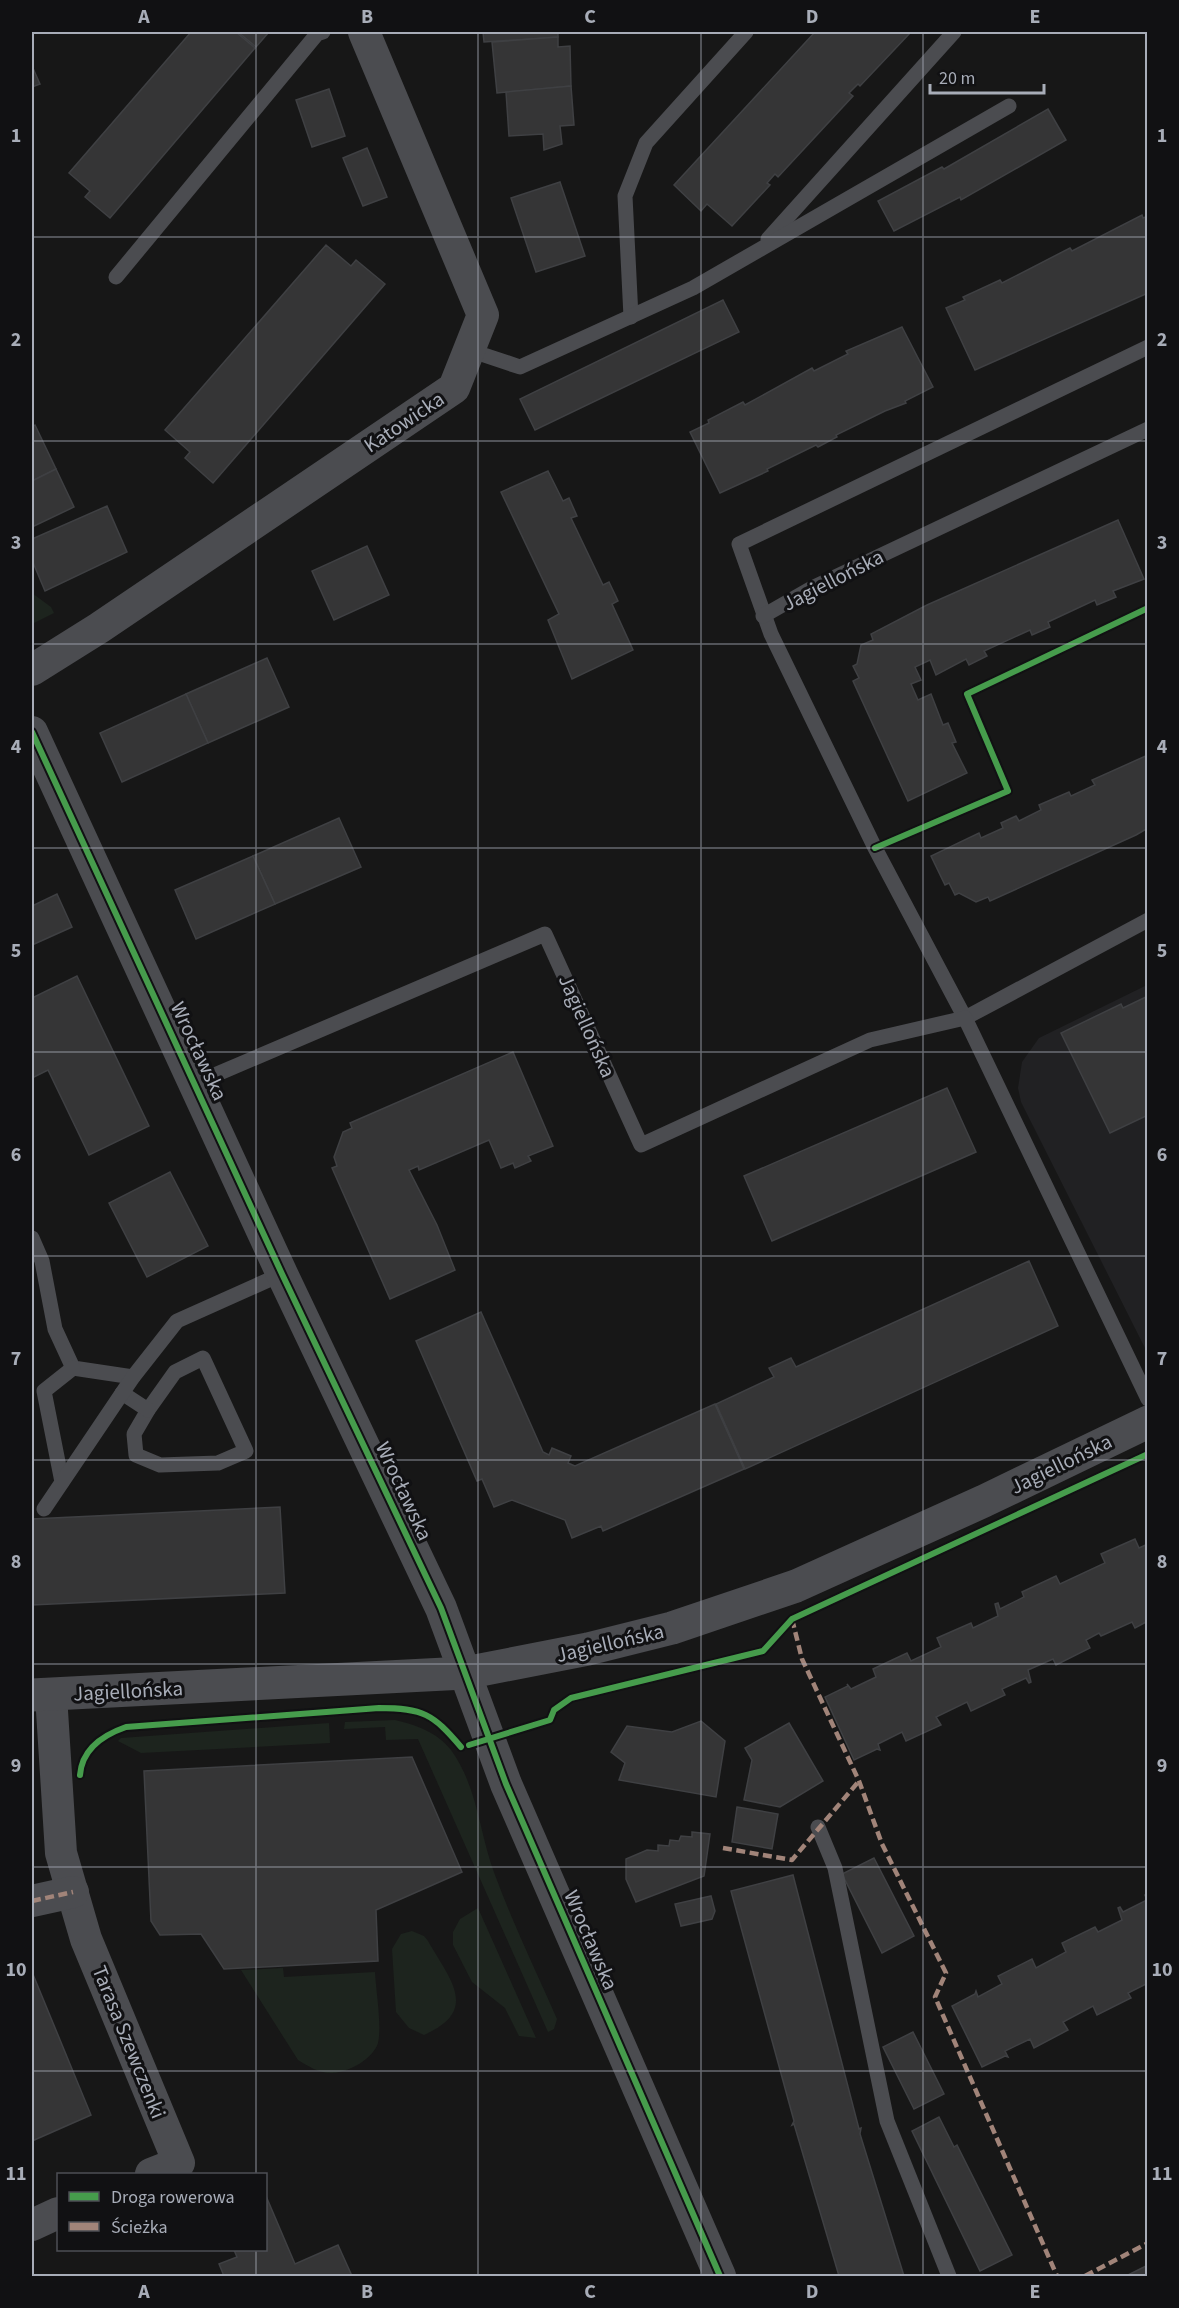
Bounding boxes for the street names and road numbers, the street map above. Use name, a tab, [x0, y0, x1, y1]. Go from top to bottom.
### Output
street label: Katowicka	[358, 384, 450, 460]
street label: Jagiellońska	[777, 542, 889, 618]
street label: Jagiellońska	[551, 970, 623, 1082]
street label: Wrocławska	[163, 997, 235, 1105]
street label: Jagiellońska	[1005, 1426, 1117, 1502]
street label: Wrocławska	[368, 1437, 440, 1545]
street label: Jagiellońska	[553, 1616, 667, 1670]
street label: Jagiellońska	[72, 1673, 184, 1709]
street label: Wrocławska	[556, 1885, 626, 1995]
street label: Tarasa Szewczenki	[85, 1961, 173, 2123]

